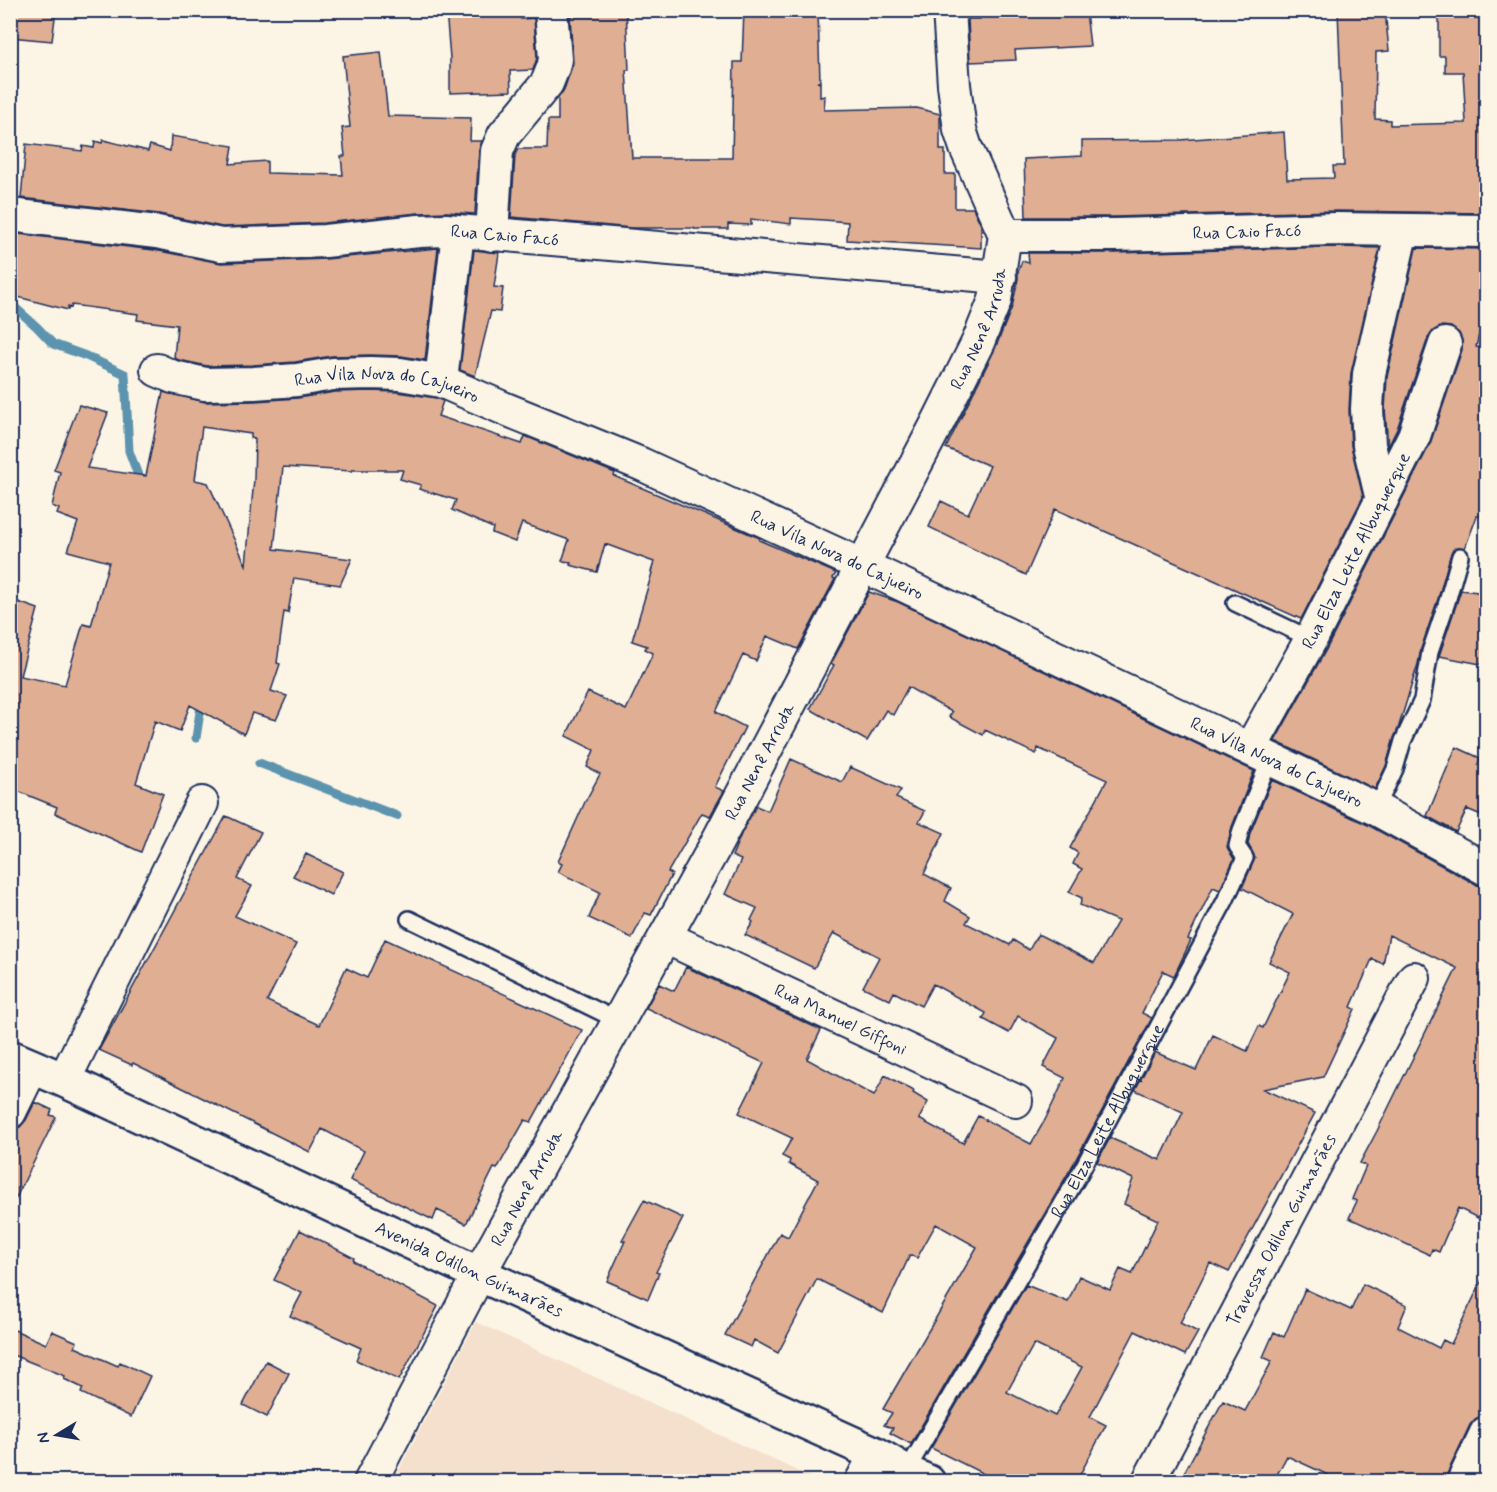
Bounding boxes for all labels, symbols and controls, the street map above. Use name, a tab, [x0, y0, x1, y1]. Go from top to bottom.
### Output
street label: Rua Caio Facó	[450, 219, 560, 253]
street label: Rua Caio Facó	[1192, 219, 1302, 246]
street label: Rua Nenê Arruda	[945, 266, 1013, 394]
street label: Rua Vila Nova do Cajueiro	[293, 362, 483, 409]
street label: Rua Elza Leite Albuquerque	[1297, 448, 1417, 654]
street label: Rua Vila Nova do Cajueiro	[746, 505, 927, 606]
street label: Rua Nenê Arruda	[720, 699, 801, 825]
street label: Rua Vila Nova do Cajueiro	[1186, 712, 1366, 814]
street label: Rua Manuel Giffoni	[770, 979, 911, 1061]
street label: Rua Elza Leite Albuquerque	[1046, 1020, 1171, 1223]
street label: Rua Nenê Arruda	[486, 1126, 569, 1251]
street label: Travessa Odilon Guimarães	[1221, 1130, 1343, 1331]
street label: Avenida Odilon Guimarães	[371, 1216, 567, 1324]
north arrow	[27, 1405, 87, 1465]
text: N	[32, 1430, 55, 1445]

